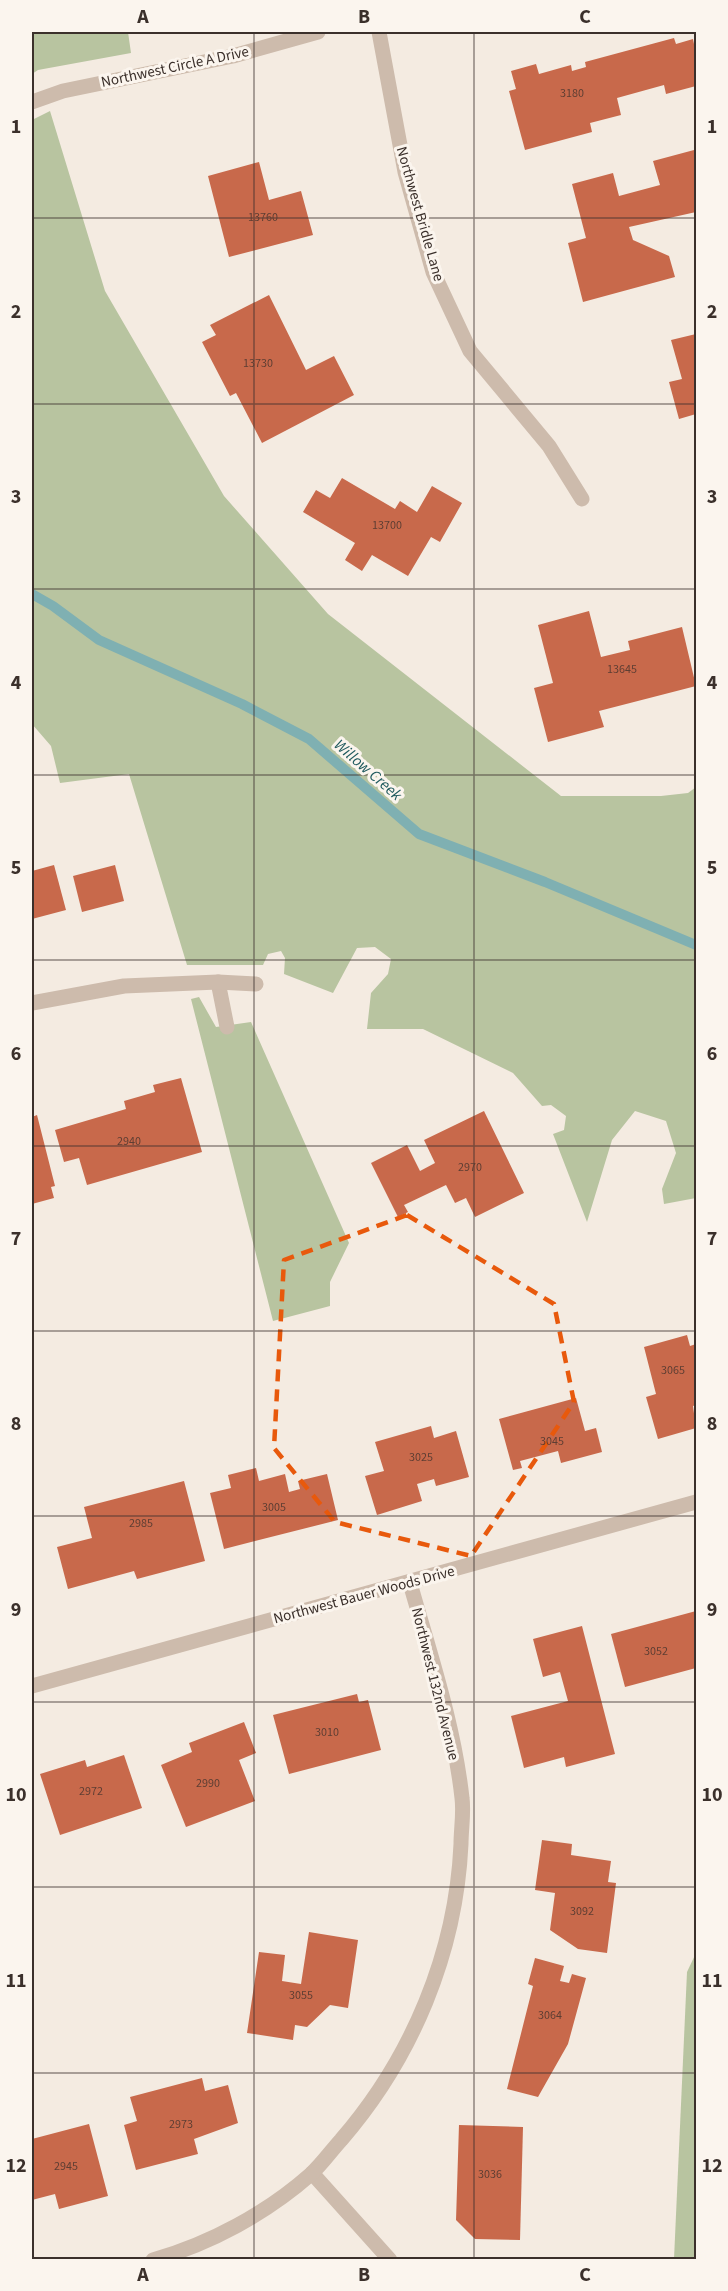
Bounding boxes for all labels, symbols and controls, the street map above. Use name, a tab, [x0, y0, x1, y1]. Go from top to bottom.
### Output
text: A	[136, 3, 149, 31]
text: B	[358, 3, 370, 31]
text: C	[579, 3, 591, 31]
street label: Northwest Circle A Drive	[99, 41, 251, 93]
house number: 3180	[560, 85, 584, 102]
text: 1	[11, 113, 21, 141]
text: 1	[707, 113, 717, 141]
street label: Northwest Bridle Lane	[391, 144, 449, 284]
house number: 13760	[248, 209, 278, 226]
text: 2	[11, 298, 21, 326]
text: 2	[707, 298, 717, 326]
house number: 13730	[243, 355, 273, 372]
text: 3	[11, 483, 21, 511]
text: 3	[707, 483, 717, 511]
house number: 13700	[372, 517, 402, 534]
house number: 13645	[607, 661, 637, 678]
text: 4	[11, 669, 22, 697]
text: 4	[707, 669, 718, 697]
water label: Willow Creek	[329, 734, 407, 806]
text: 5	[11, 854, 21, 882]
text: 5	[707, 854, 717, 882]
text: 6	[11, 1040, 21, 1068]
text: 6	[707, 1040, 717, 1068]
house number: 2940	[117, 1133, 141, 1150]
house number: 2970	[458, 1159, 482, 1176]
text: 7	[11, 1225, 21, 1253]
text: 7	[707, 1225, 717, 1253]
house number: 3065	[661, 1362, 685, 1379]
text: 8	[11, 1410, 21, 1438]
text: 8	[707, 1410, 717, 1438]
house number: 3045	[540, 1433, 564, 1450]
house number: 3025	[409, 1449, 433, 1466]
house number: 3005	[262, 1499, 286, 1516]
house number: 2985	[129, 1515, 153, 1532]
street label: Northwest Bauer Woods Drive	[271, 1561, 457, 1629]
text: 9	[11, 1596, 21, 1624]
text: 9	[707, 1596, 717, 1624]
street label: Northwest 132nd Avenue	[406, 1605, 464, 1763]
house number: 3052	[644, 1643, 668, 1660]
house number: 3010	[315, 1724, 339, 1741]
house number: 2990	[196, 1775, 220, 1792]
text: 10	[5, 1781, 27, 1809]
text: 10	[701, 1781, 723, 1809]
house number: 2972	[79, 1783, 103, 1800]
house number: 3092	[570, 1903, 594, 1920]
text: 11	[5, 1967, 27, 1995]
text: 11	[701, 1967, 723, 1995]
house number: 3055	[289, 1987, 313, 2004]
house number: 3064	[538, 2007, 562, 2024]
house number: 2973	[169, 2116, 193, 2133]
text: 12	[5, 2152, 27, 2180]
text: 12	[701, 2152, 723, 2180]
house number: 2945	[54, 2158, 78, 2175]
house number: 3036	[478, 2166, 502, 2183]
text: A	[136, 2261, 149, 2289]
text: B	[358, 2261, 370, 2289]
text: C	[579, 2261, 591, 2289]

